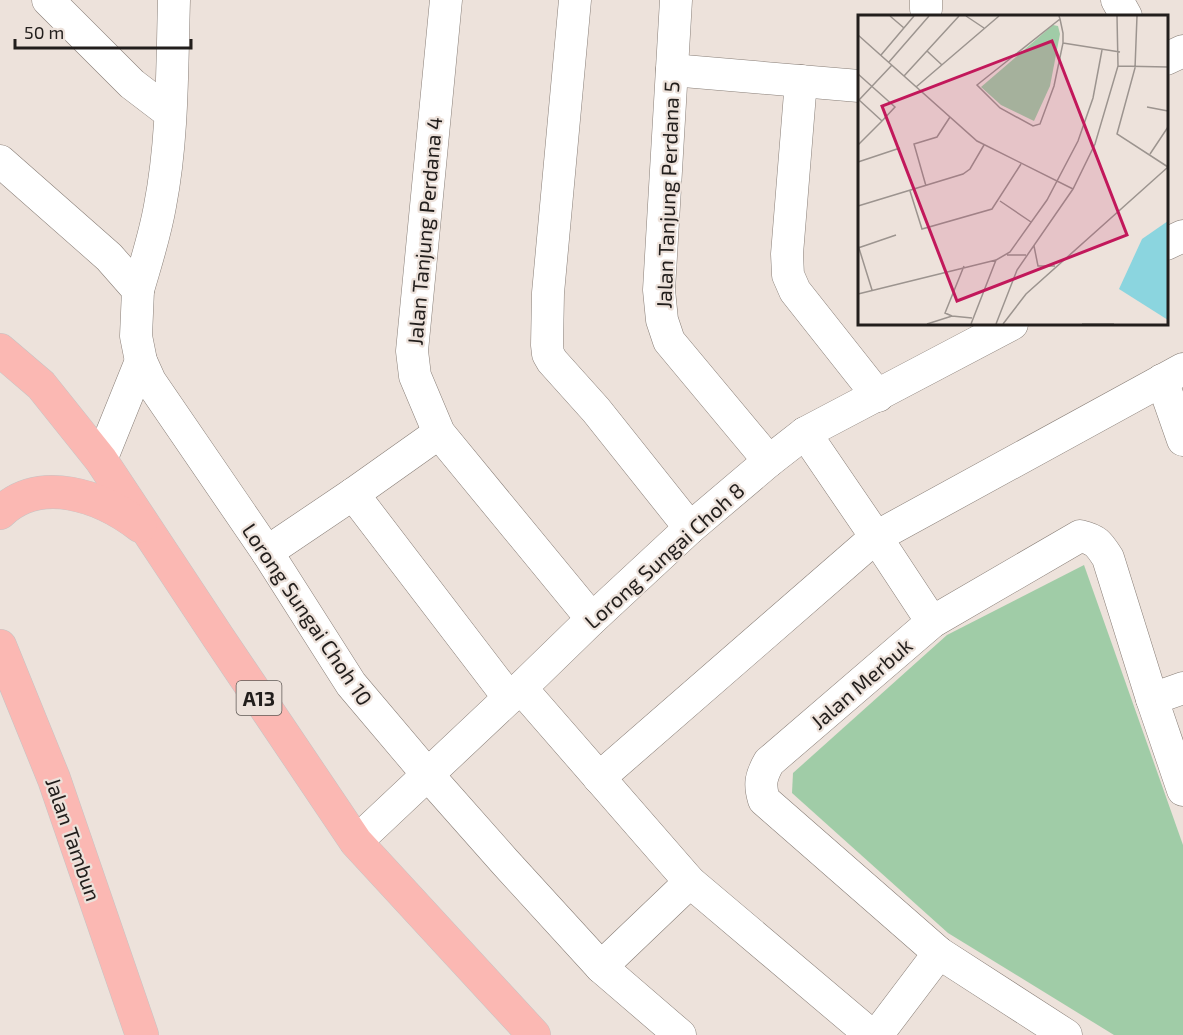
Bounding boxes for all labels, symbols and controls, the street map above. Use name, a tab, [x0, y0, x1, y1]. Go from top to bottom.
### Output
scale bar	[15, 12, 190, 50]
inset map	[858, 15, 1168, 326]
text: 50 m	[24, 21, 64, 43]
street label: Jalan Tanjung Perdana 5	[651, 81, 684, 309]
street label: Jalan Tanjung Perdana 4	[402, 116, 447, 346]
street label: Lorong Sungai Choh 8	[579, 477, 749, 633]
street label: Lorong Sungai Choh 10	[238, 518, 378, 710]
street label: Jalan Merbuk	[805, 632, 917, 734]
road number: A13	[236, 681, 282, 715]
street label: Jalan Tambun	[41, 774, 107, 904]

